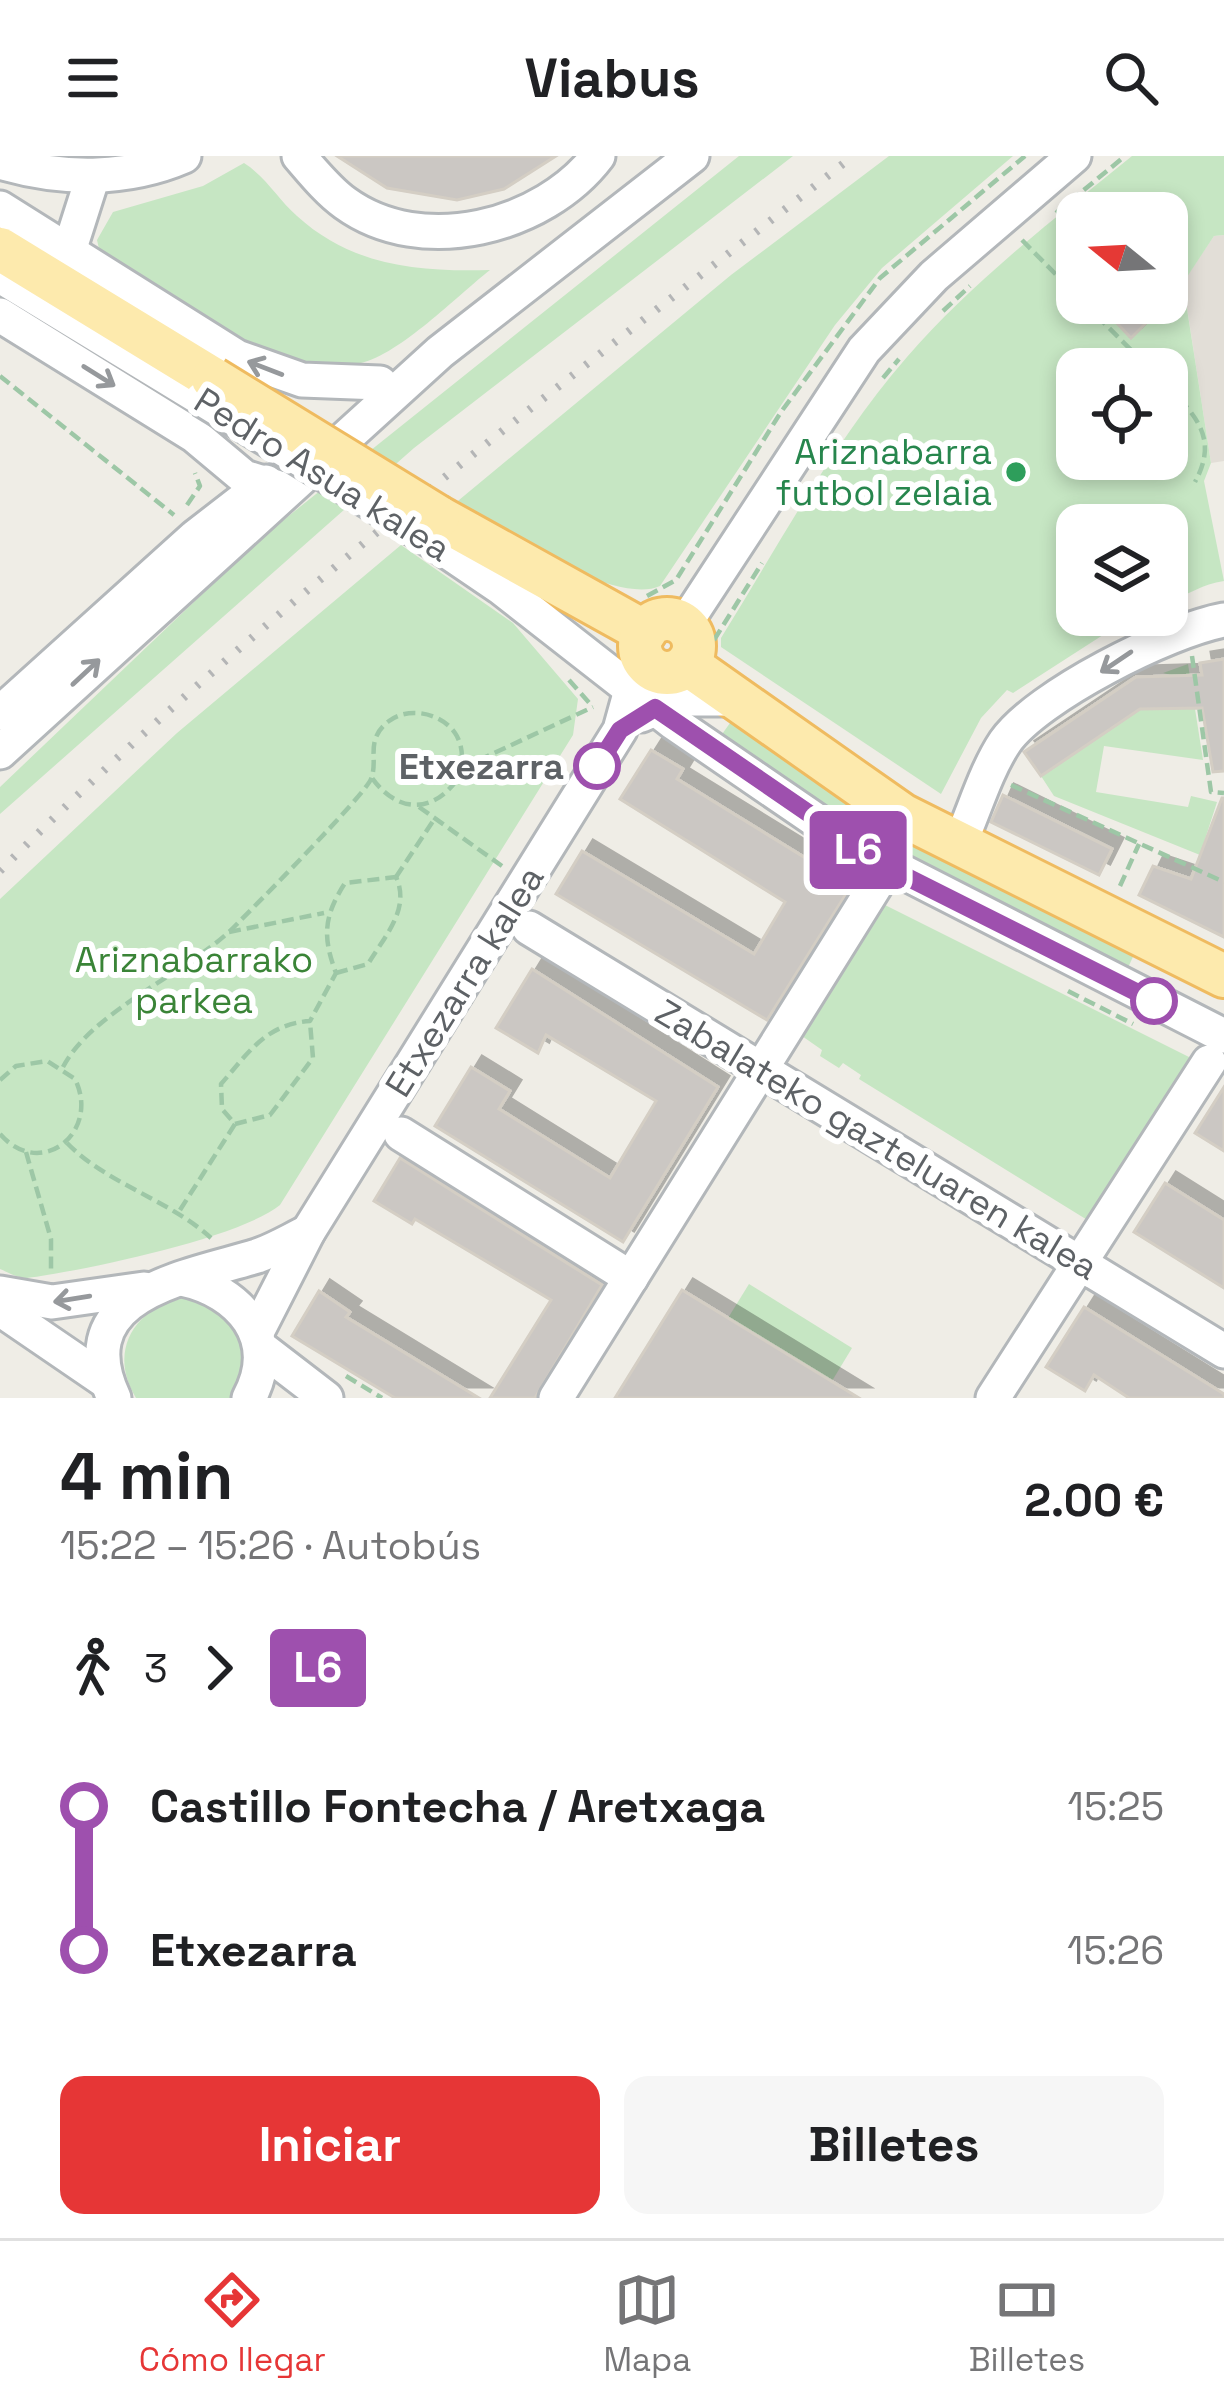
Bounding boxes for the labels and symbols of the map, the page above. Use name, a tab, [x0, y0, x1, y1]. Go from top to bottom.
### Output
north arrow	[1056, 192, 1188, 324]
one-way arrow	[248, 356, 285, 378]
one-way arrow	[82, 364, 116, 388]
street label: Pedro Asua kalea	[186, 378, 459, 572]
place label: Ariznabarra futbol zelaia	[776, 429, 992, 516]
marker: Ariznabarra futbol zelaia	[1003, 459, 1029, 485]
one-way arrow	[1100, 650, 1134, 675]
one-way arrow	[70, 658, 100, 687]
place label: Etxezarra	[399, 744, 564, 790]
marker: Etxezarra	[575, 744, 619, 788]
line badge: L6	[804, 811, 912, 889]
street label: Etxezarra kalea	[375, 857, 554, 1106]
park label: Ariznabarrako parkea	[75, 937, 313, 1024]
unlabelled marker	[1132, 979, 1176, 1023]
street label: Zabalateko gazteluaren kalea	[647, 989, 1106, 1290]
one-way arrow	[54, 1288, 93, 1311]

